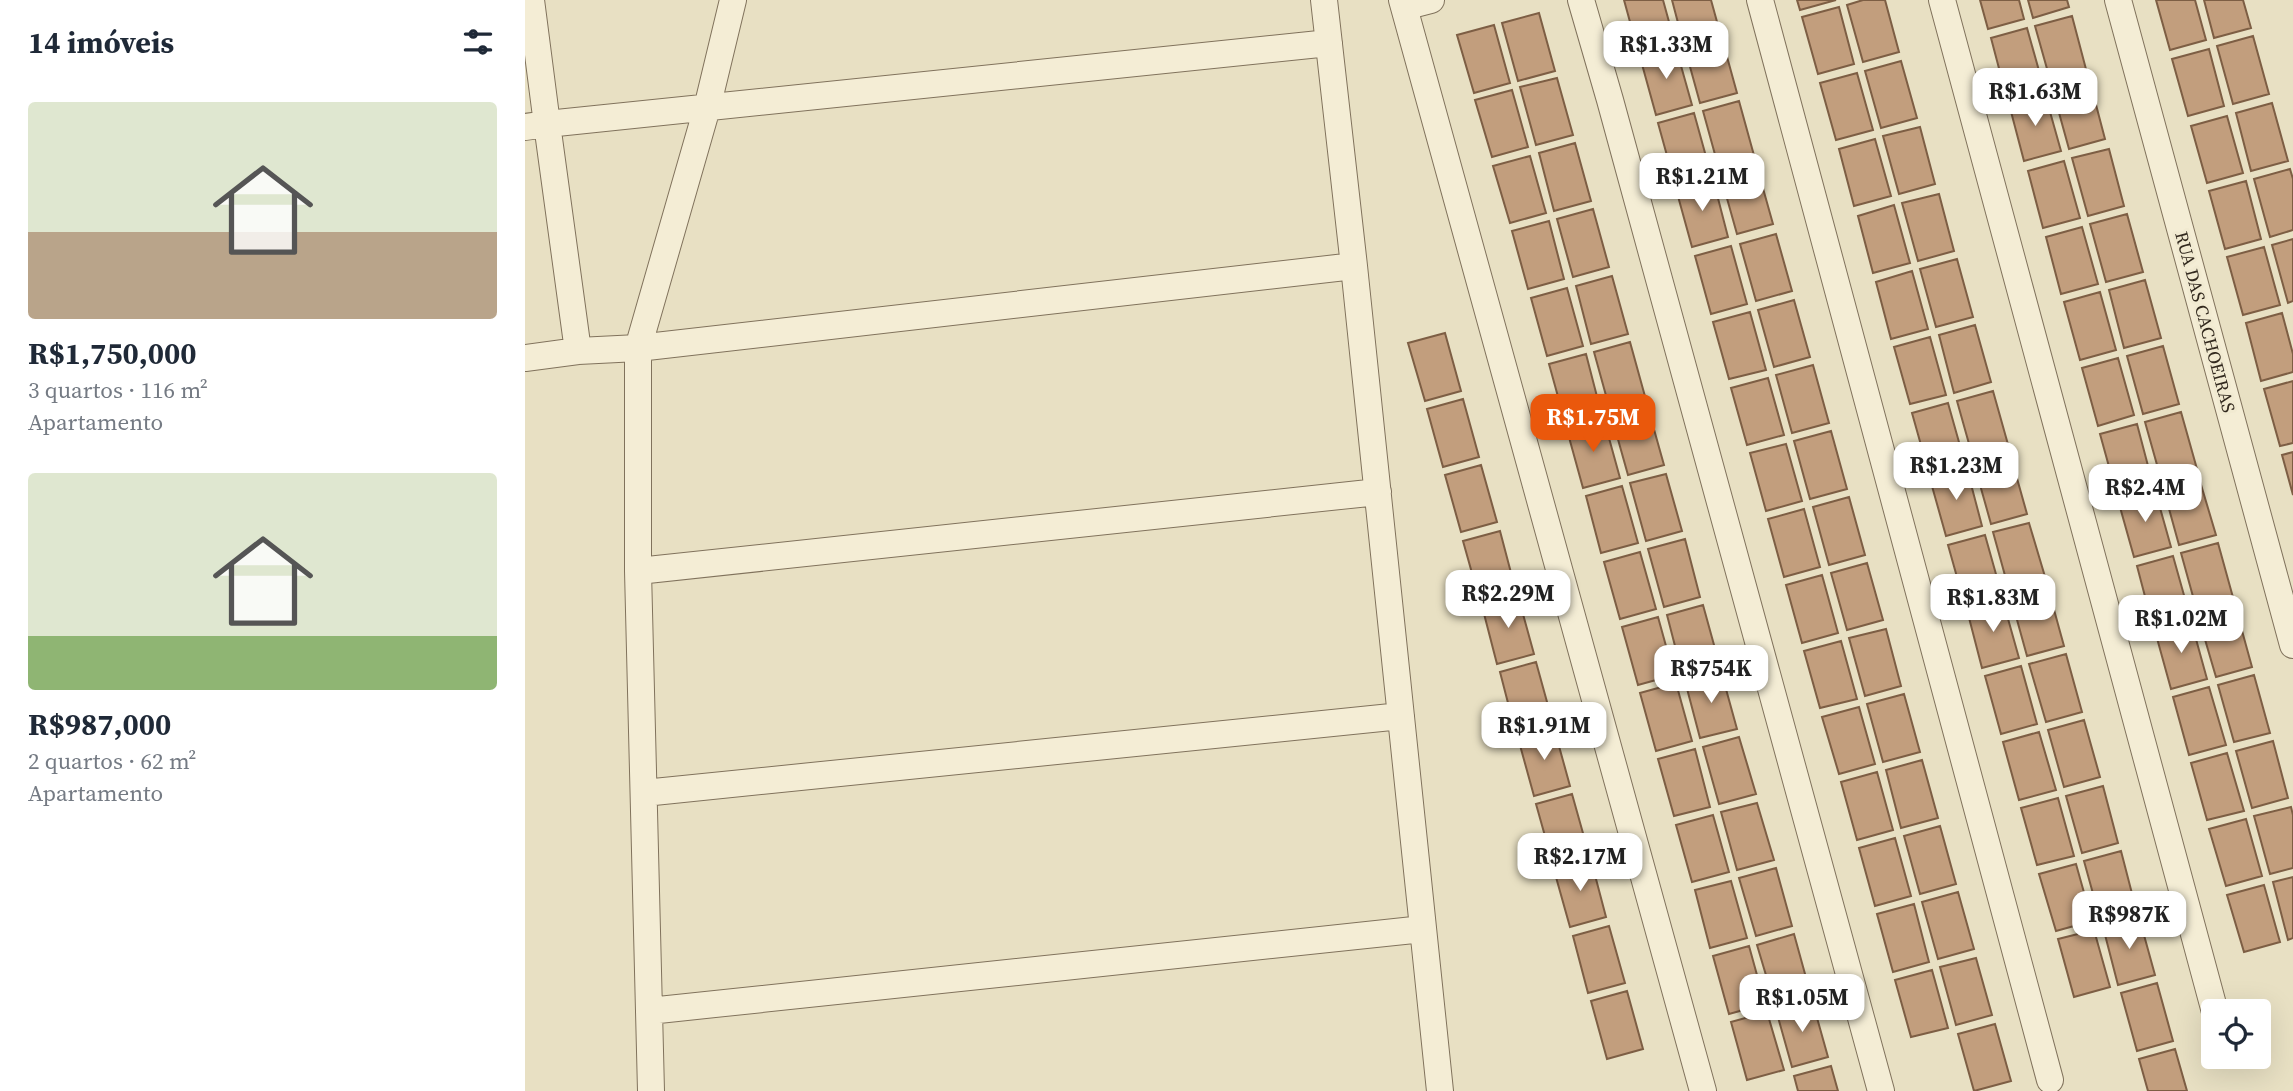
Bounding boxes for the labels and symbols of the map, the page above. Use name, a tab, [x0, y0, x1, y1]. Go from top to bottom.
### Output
pin: R$1.33M	[1601, 22, 1731, 81]
pin: R$1.63M	[1970, 68, 2100, 128]
pin: R$1.21M	[1637, 154, 1767, 213]
street label: RUA DAS CACHOEIRAS	[2169, 229, 2242, 415]
pin: R$1.75M	[1528, 394, 1658, 454]
pin: R$1.23M	[1891, 442, 2021, 502]
pin: R$2.4M	[2088, 464, 2202, 524]
pin: R$2.29M	[1443, 570, 1573, 630]
pin: R$1.83M	[1928, 574, 2058, 634]
pin: R$1.02M	[2116, 596, 2246, 655]
pin: R$754K	[1654, 646, 1768, 705]
pin: R$1.91M	[1479, 702, 1609, 762]
pin: R$2.17M	[1515, 834, 1645, 893]
pin: R$987K	[2072, 892, 2186, 951]
pin: R$1.05M	[1737, 974, 1867, 1034]

